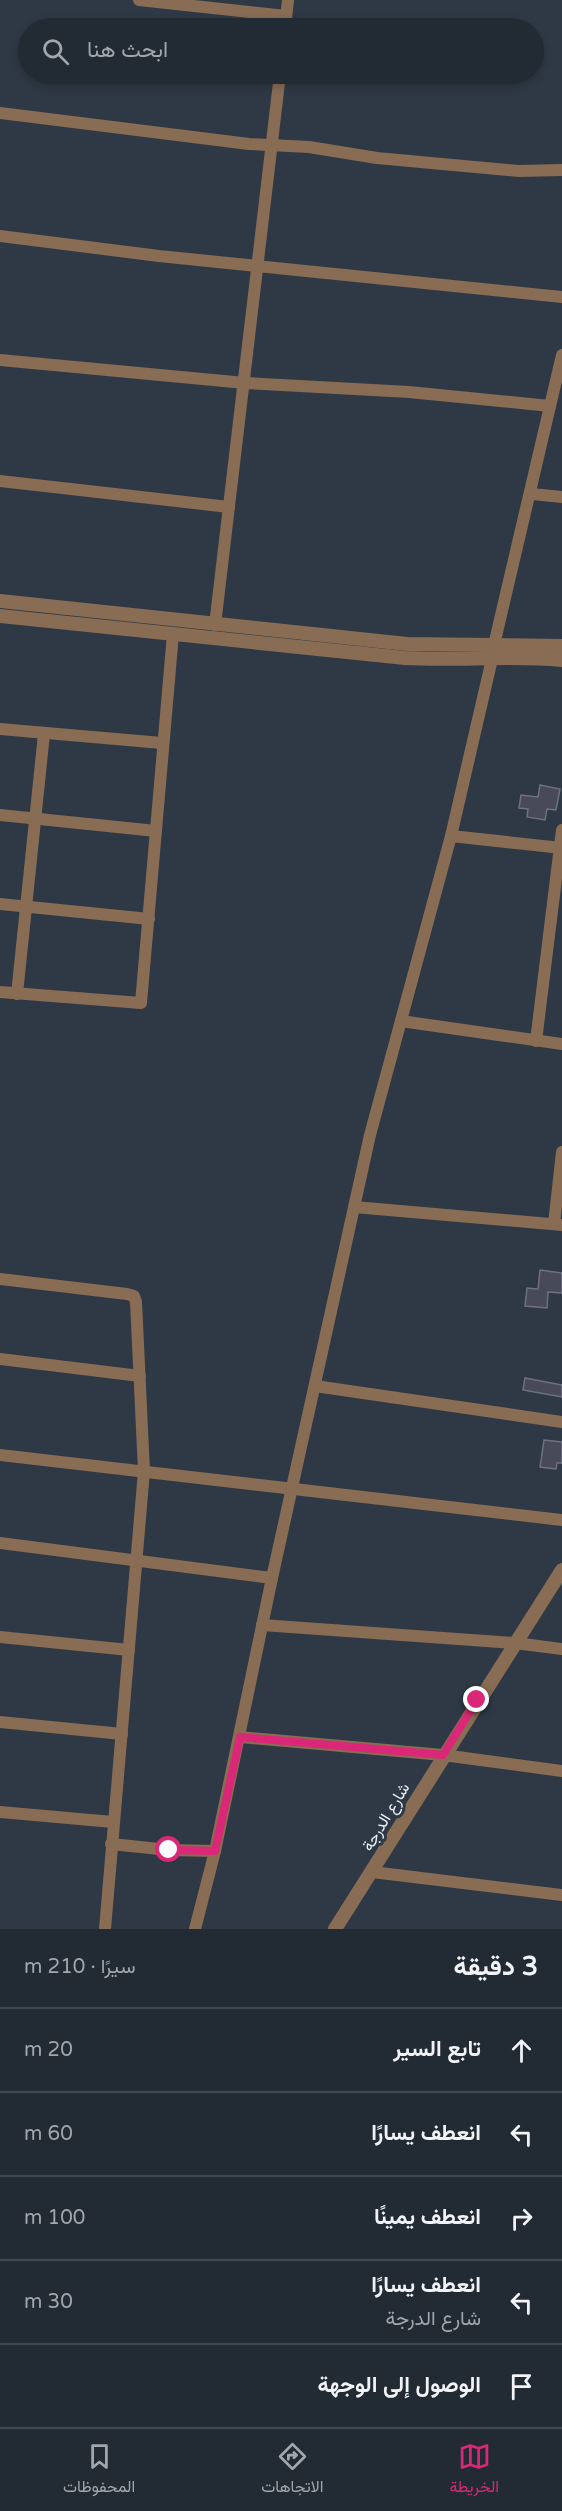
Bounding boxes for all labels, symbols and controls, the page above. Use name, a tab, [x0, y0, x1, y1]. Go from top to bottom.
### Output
search box	[18, 18, 544, 84]
icon: search	[39, 35, 72, 68]
text: ابحث هنا	[87, 37, 168, 63]
route end	[463, 1686, 489, 1712]
street label: شارع الدرجة	[358, 1779, 415, 1855]
route start	[155, 1836, 181, 1862]
text: 3 دقيقة	[454, 1951, 538, 1982]
text: سيرًا · 210 m	[24, 1955, 136, 1979]
icon: ahead	[505, 2034, 538, 2067]
text: تابع السير	[393, 2036, 481, 2062]
text: 20 m	[24, 2038, 73, 2062]
icon: left	[505, 2118, 538, 2151]
text: انعطف يسارًا	[371, 2120, 481, 2146]
text: 60 m	[24, 2122, 73, 2146]
icon: right	[505, 2202, 538, 2235]
text: انعطف يمينًا	[374, 2204, 481, 2230]
text: 100 m	[24, 2206, 85, 2230]
text: انعطف يسارًا	[371, 2272, 481, 2298]
icon: left	[505, 2286, 538, 2319]
text: 30 m	[24, 2290, 73, 2314]
text: شارع الدرجة	[385, 2307, 481, 2331]
icon: arrive	[505, 2370, 538, 2403]
text: الوصول إلى الوجهة	[317, 2372, 481, 2398]
tab: المحفوظات	[63, 2440, 135, 2501]
tab: الاتجاهات	[261, 2440, 323, 2501]
tab: الخريطة	[449, 2440, 499, 2501]

